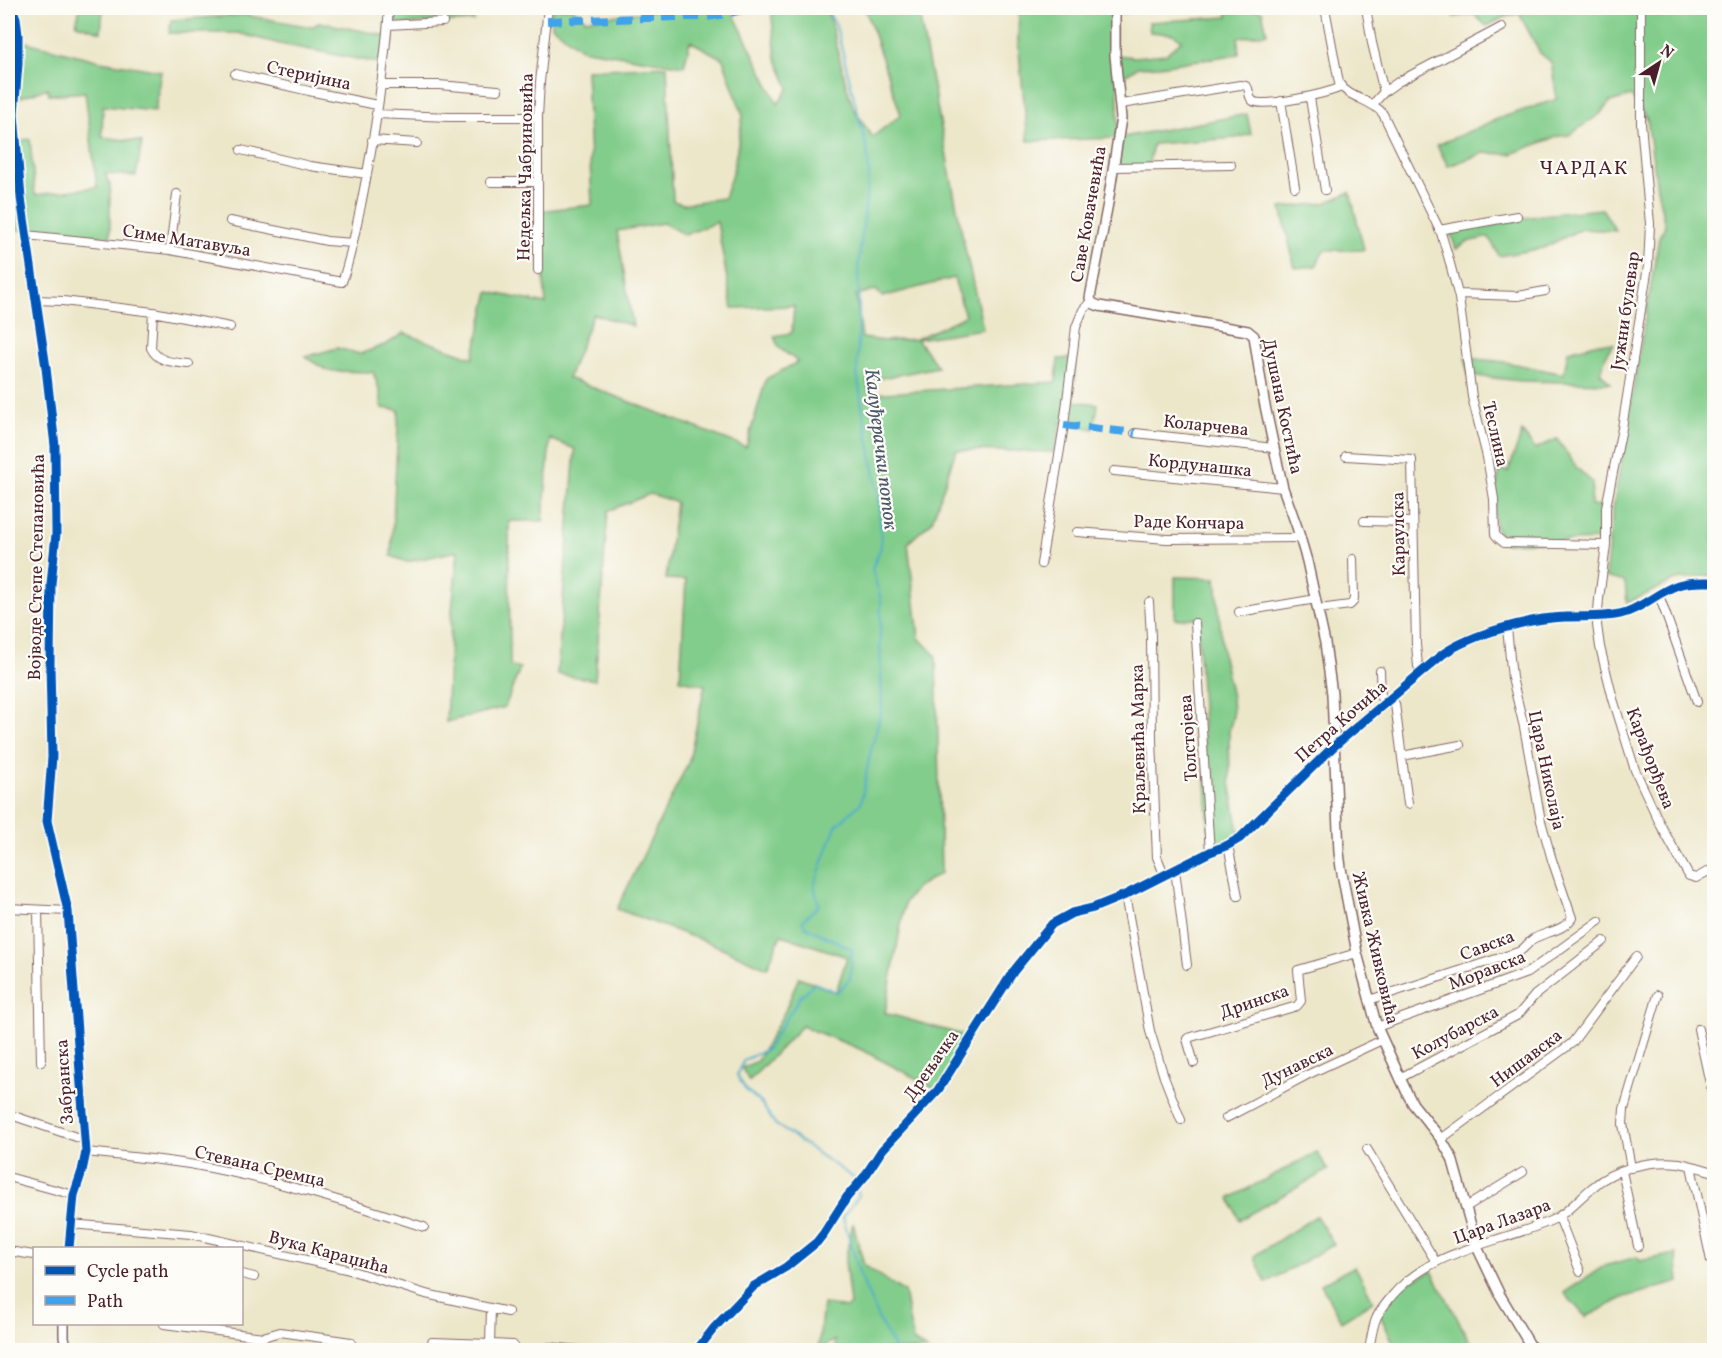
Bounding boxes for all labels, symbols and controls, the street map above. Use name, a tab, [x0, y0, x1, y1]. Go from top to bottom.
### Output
north arrow	[1629, 33, 1689, 93]
text: N	[1655, 40, 1678, 65]
street label: Стеријина	[264, 55, 353, 98]
street label: Недељка Чабриновића	[512, 73, 541, 261]
street label: Саве Ковачевића	[1065, 144, 1114, 285]
district label: ЧАРДАК	[1539, 155, 1629, 183]
street label: Симе Матавуља	[121, 219, 253, 264]
street label: Јужни булевар	[1606, 250, 1647, 372]
street label: Душана Костића	[1255, 336, 1308, 477]
water label: Калуђерачки поток	[856, 367, 904, 532]
street label: Теслина	[1475, 399, 1514, 470]
street label: Коларчева	[1162, 410, 1250, 443]
street label: Кордунашка	[1147, 449, 1253, 484]
street label: Војводе Степе Степановића	[23, 453, 52, 681]
street label: Караулска	[1386, 491, 1413, 577]
street label: Раде Кончара	[1133, 510, 1245, 537]
street label: Краљевића Марка	[1126, 664, 1153, 814]
street label: Петра Кочића	[1290, 675, 1394, 769]
street label: Толстојева	[1174, 694, 1205, 782]
street label: Карађорђева	[1619, 704, 1680, 813]
street label: Цара Николаја	[1521, 708, 1570, 832]
street label: Живка Живковића	[1345, 870, 1404, 1027]
street label: Савска	[1457, 925, 1518, 968]
street label: Моравска	[1445, 945, 1530, 998]
street label: Дринска	[1216, 979, 1293, 1026]
street label: Колубарска	[1408, 1000, 1504, 1067]
street label: Нишавска	[1486, 1024, 1568, 1095]
street label: Дрењачка	[898, 1025, 966, 1107]
street label: Забранска	[50, 1038, 81, 1125]
street label: Дунавска	[1257, 1038, 1338, 1095]
street label: Стевана Сремца	[192, 1140, 327, 1195]
street label: Цара Лазара	[1450, 1193, 1555, 1252]
street label: Вука Караџића	[265, 1225, 392, 1282]
legend	[33, 1247, 243, 1325]
text: Cycle path	[87, 1260, 169, 1285]
text: Path	[87, 1290, 123, 1315]

